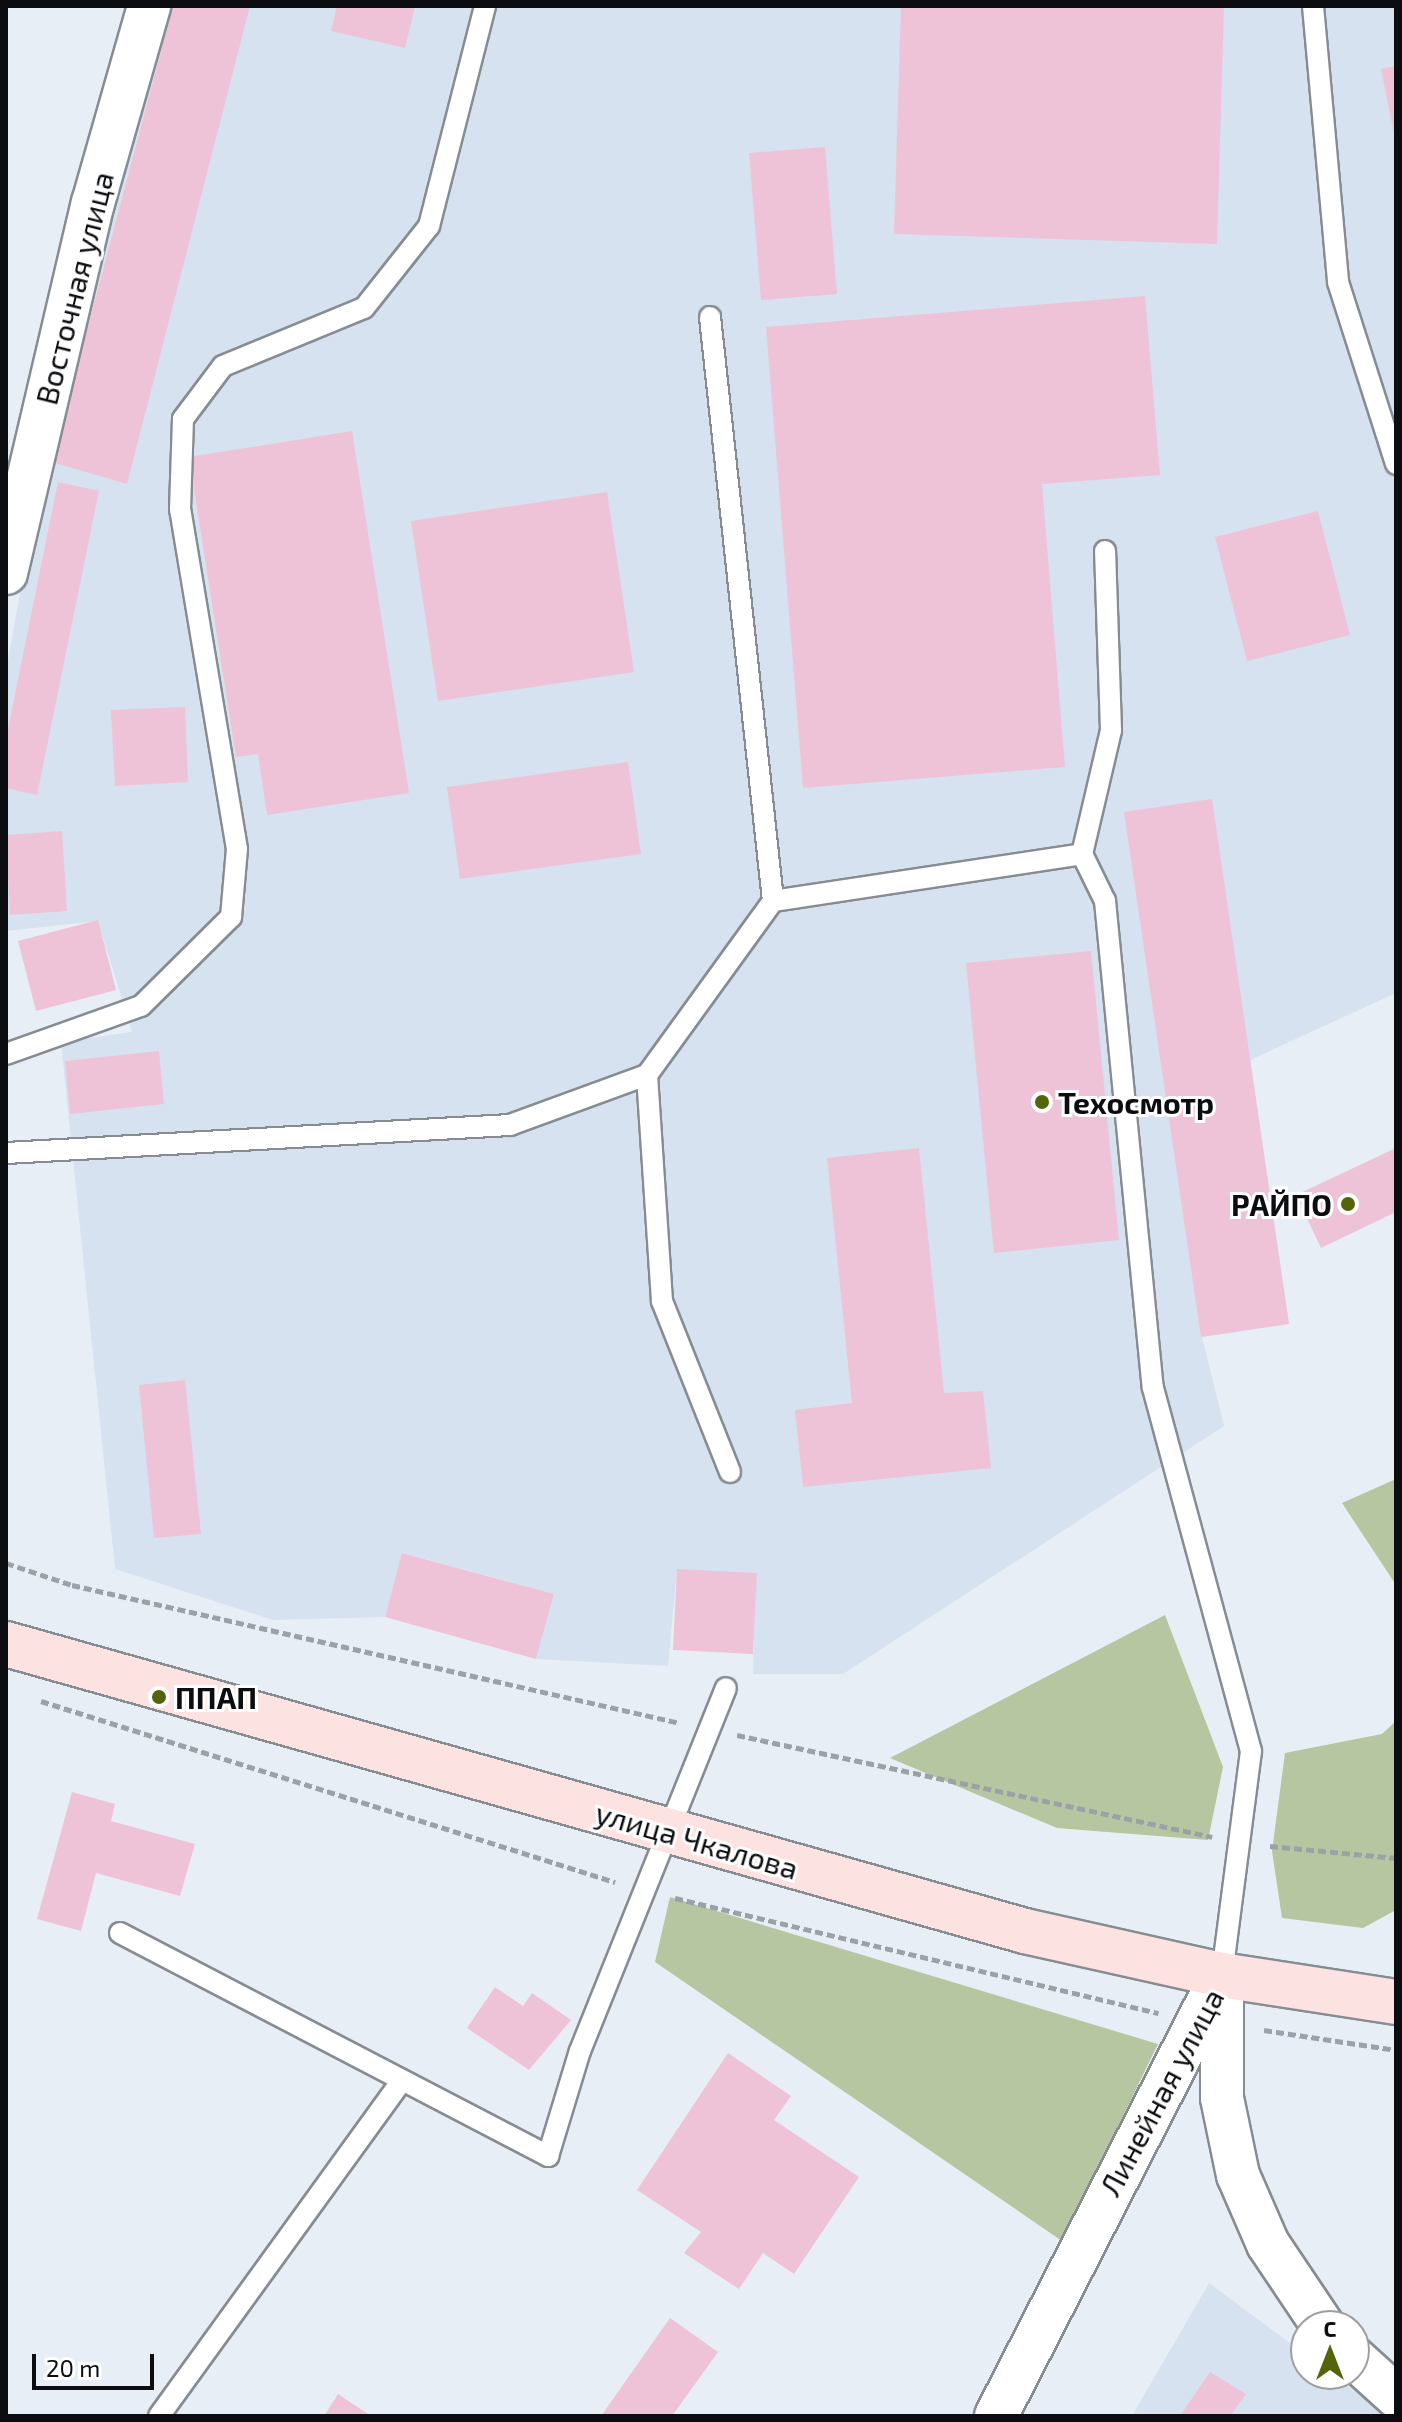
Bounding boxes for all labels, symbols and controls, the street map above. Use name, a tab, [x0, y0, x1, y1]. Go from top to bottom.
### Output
street label: Восточная улица	[28, 168, 120, 408]
place label: Техосмотр	[1058, 1084, 1214, 1120]
marker: Техосмотр	[1033, 1093, 1051, 1111]
place label: РАЙПО	[1231, 1186, 1332, 1222]
marker: РАЙПО	[1339, 1195, 1357, 1213]
place label: ППАП	[175, 1679, 257, 1715]
marker: ППАП	[150, 1688, 168, 1706]
street label: улица Чкалова	[592, 1794, 802, 1886]
street label: Линейная улица	[1091, 1982, 1231, 2202]
north arrow	[1290, 2310, 1370, 2390]
text: С	[1324, 2315, 1336, 2341]
scale bar	[36, 2338, 158, 2388]
text: 20 m	[46, 2353, 100, 2382]

